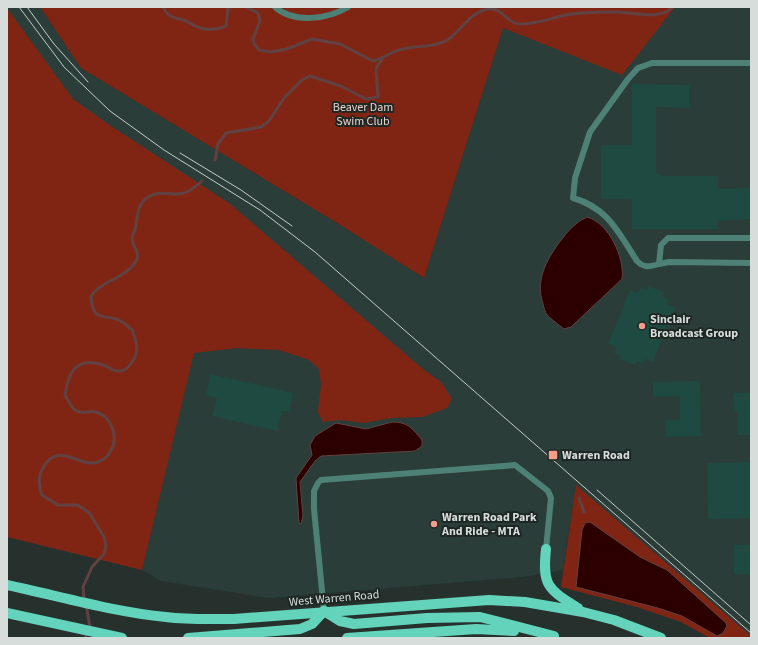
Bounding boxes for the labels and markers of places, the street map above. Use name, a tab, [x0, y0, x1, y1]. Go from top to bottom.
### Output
place label: Sinclair Broadcast Group	[650, 311, 738, 342]
marker: Sinclair Broadcast Group	[637, 321, 647, 331]
place label: Warren Road	[562, 447, 630, 464]
marker: Warren Road	[547, 449, 559, 461]
place label: Warren Road Park And Ride - MTA	[441, 509, 537, 540]
marker: Warren Road Park And Ride - MTA	[429, 519, 439, 529]

